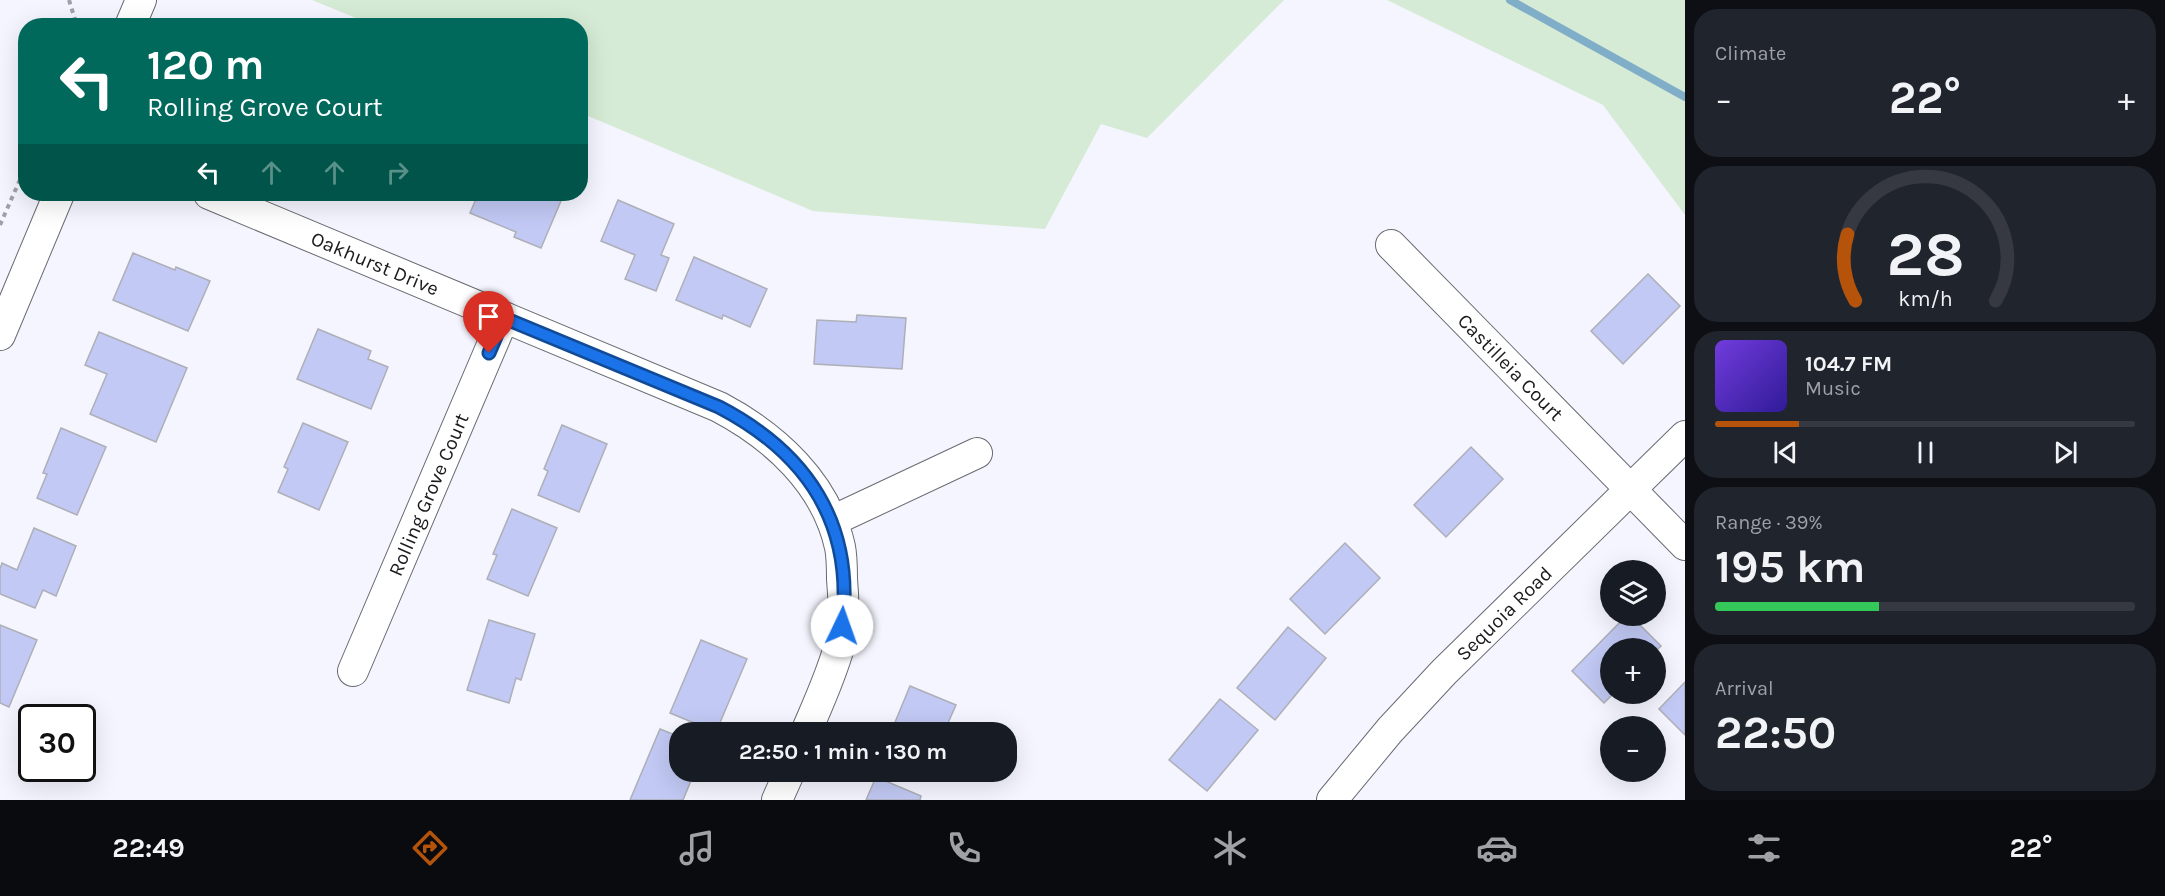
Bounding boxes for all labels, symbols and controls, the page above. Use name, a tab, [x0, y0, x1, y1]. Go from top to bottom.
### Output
text: 120 m	[147, 40, 264, 90]
icon: left	[48, 42, 126, 120]
text: Climate	[1715, 42, 1786, 65]
text: 22°	[1889, 72, 1961, 124]
text: −	[1715, 80, 1732, 118]
text: +	[2118, 80, 2135, 118]
text: Rolling Grove Court	[147, 91, 383, 123]
icon: left	[192, 156, 225, 189]
icon: ahead	[255, 156, 288, 189]
icon: ahead	[318, 156, 351, 189]
icon: right	[381, 156, 414, 189]
text: 28	[1886, 218, 1964, 291]
street label: Oakhurst Drive	[308, 227, 442, 301]
text: km/h	[1898, 286, 1952, 311]
pin	[463, 291, 514, 353]
icon: arrive	[472, 300, 505, 333]
street label: Castilleia Court	[1453, 309, 1568, 426]
text: 104.7 FM	[1805, 351, 1892, 377]
text: Music	[1805, 377, 1861, 400]
street label: Rolling Grove Court	[384, 409, 474, 579]
icon: previous	[1769, 436, 1802, 469]
icon: pause	[1909, 436, 1942, 469]
icon: next	[2049, 436, 2082, 469]
text: Range · 39%	[1715, 511, 1823, 534]
text: 195 km	[1715, 541, 1865, 593]
map controls	[1600, 560, 1666, 782]
button: layers	[1600, 560, 1666, 626]
street label: Sequoia Road	[1452, 562, 1557, 666]
position arrow	[810, 594, 874, 658]
button: +	[1600, 638, 1666, 704]
text: Arrival	[1715, 677, 1774, 700]
speed limit sign: 30	[18, 704, 96, 782]
text: 22:50	[1715, 707, 1836, 759]
button: −	[1600, 716, 1666, 782]
text: 22:50 · 1 min · 130 m	[739, 739, 947, 765]
icon: directions	[409, 827, 451, 869]
icon: music	[676, 827, 718, 869]
icon: phone	[943, 827, 985, 869]
icon: climate	[1209, 827, 1251, 869]
icon: car	[1476, 827, 1518, 869]
icon: filters	[1743, 827, 1785, 869]
text: 22:49	[112, 832, 185, 864]
text: 22°	[2009, 832, 2053, 864]

